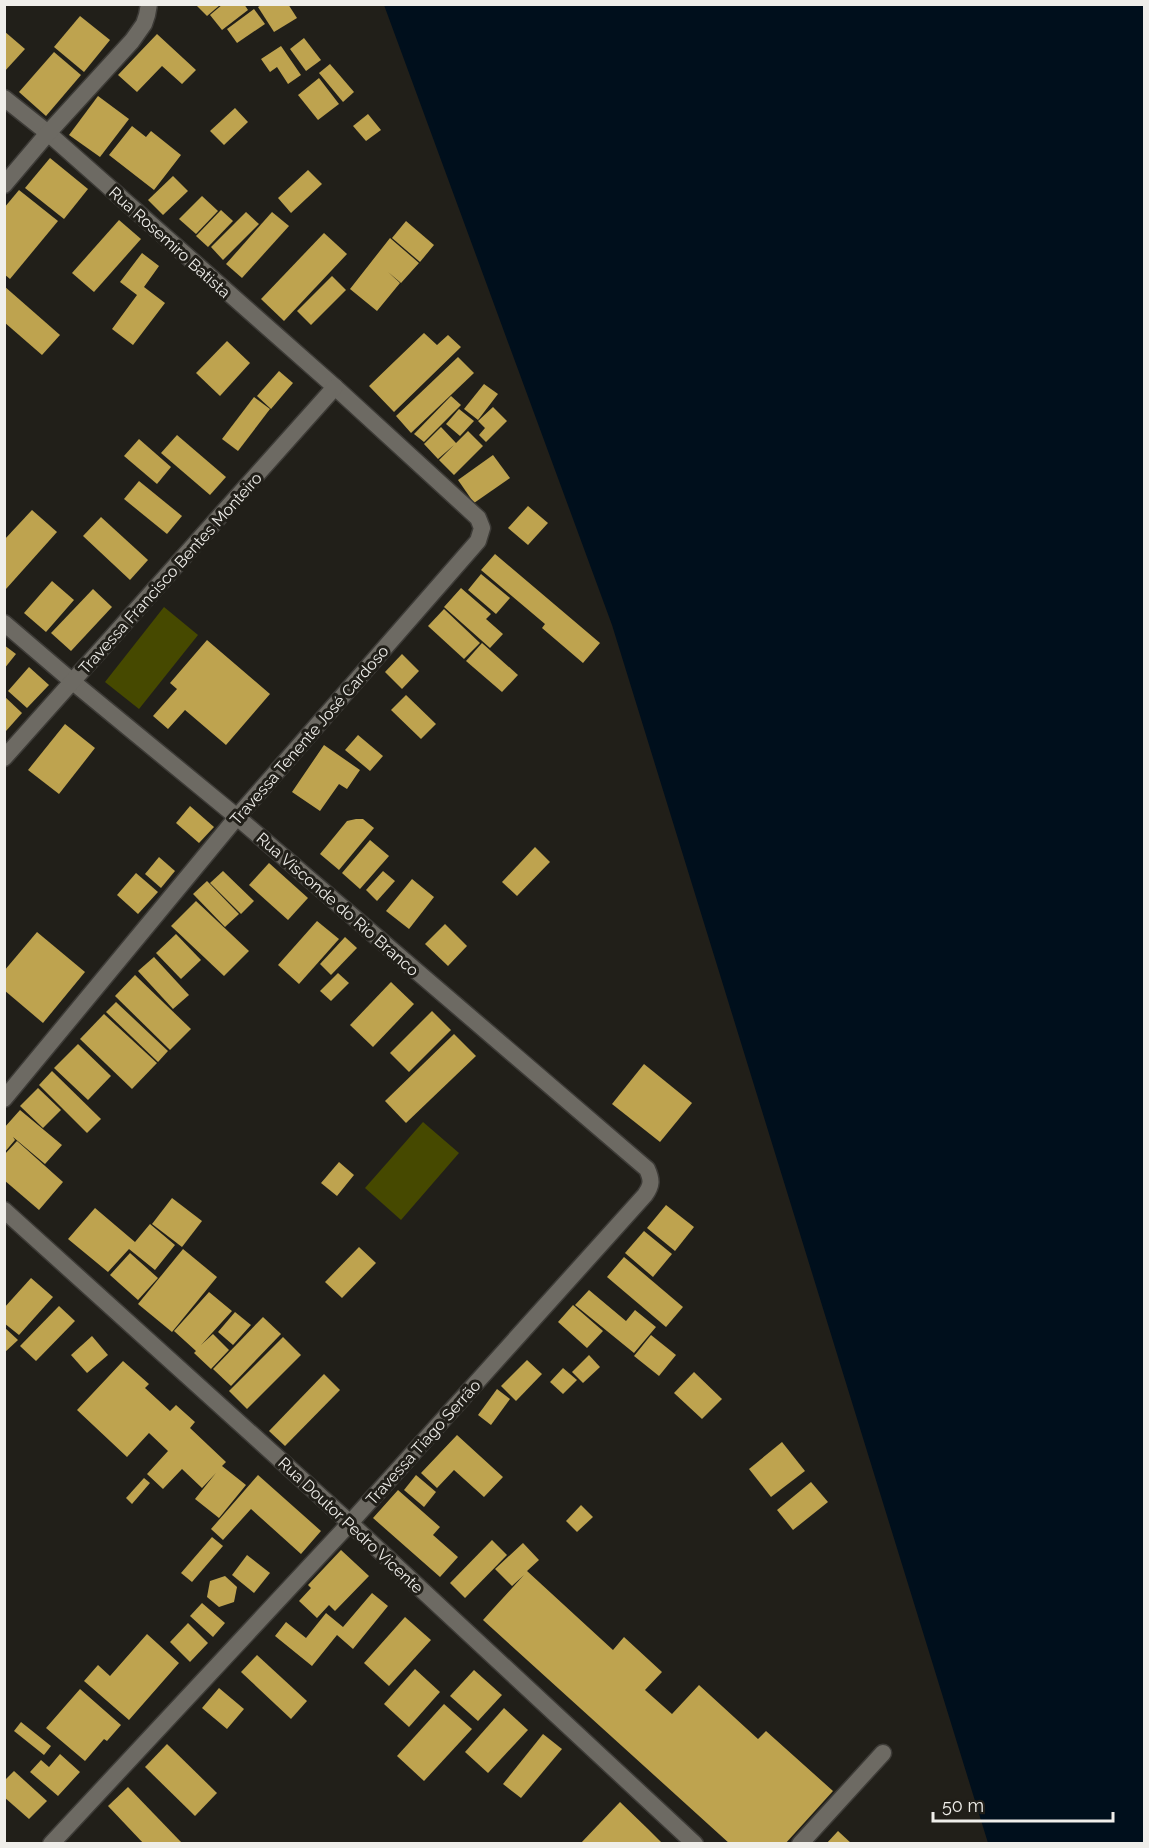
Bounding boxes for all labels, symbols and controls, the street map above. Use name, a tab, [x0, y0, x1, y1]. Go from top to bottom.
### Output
street label: Rua Rosemiro Batista	[105, 183, 234, 302]
street label: Travessa Francisco Bentes Monteiro	[75, 469, 266, 678]
street label: Travessa Tenente José Cardoso	[226, 642, 392, 829]
street label: Rua Visconde do Rio Branco	[253, 829, 423, 980]
street label: Travessa Tiago Serrão	[362, 1376, 485, 1509]
street label: Rua Doutor Pedro Vicente	[274, 1453, 427, 1597]
scale bar	[933, 1785, 1113, 1823]
text: 50 m	[942, 1795, 984, 1816]

